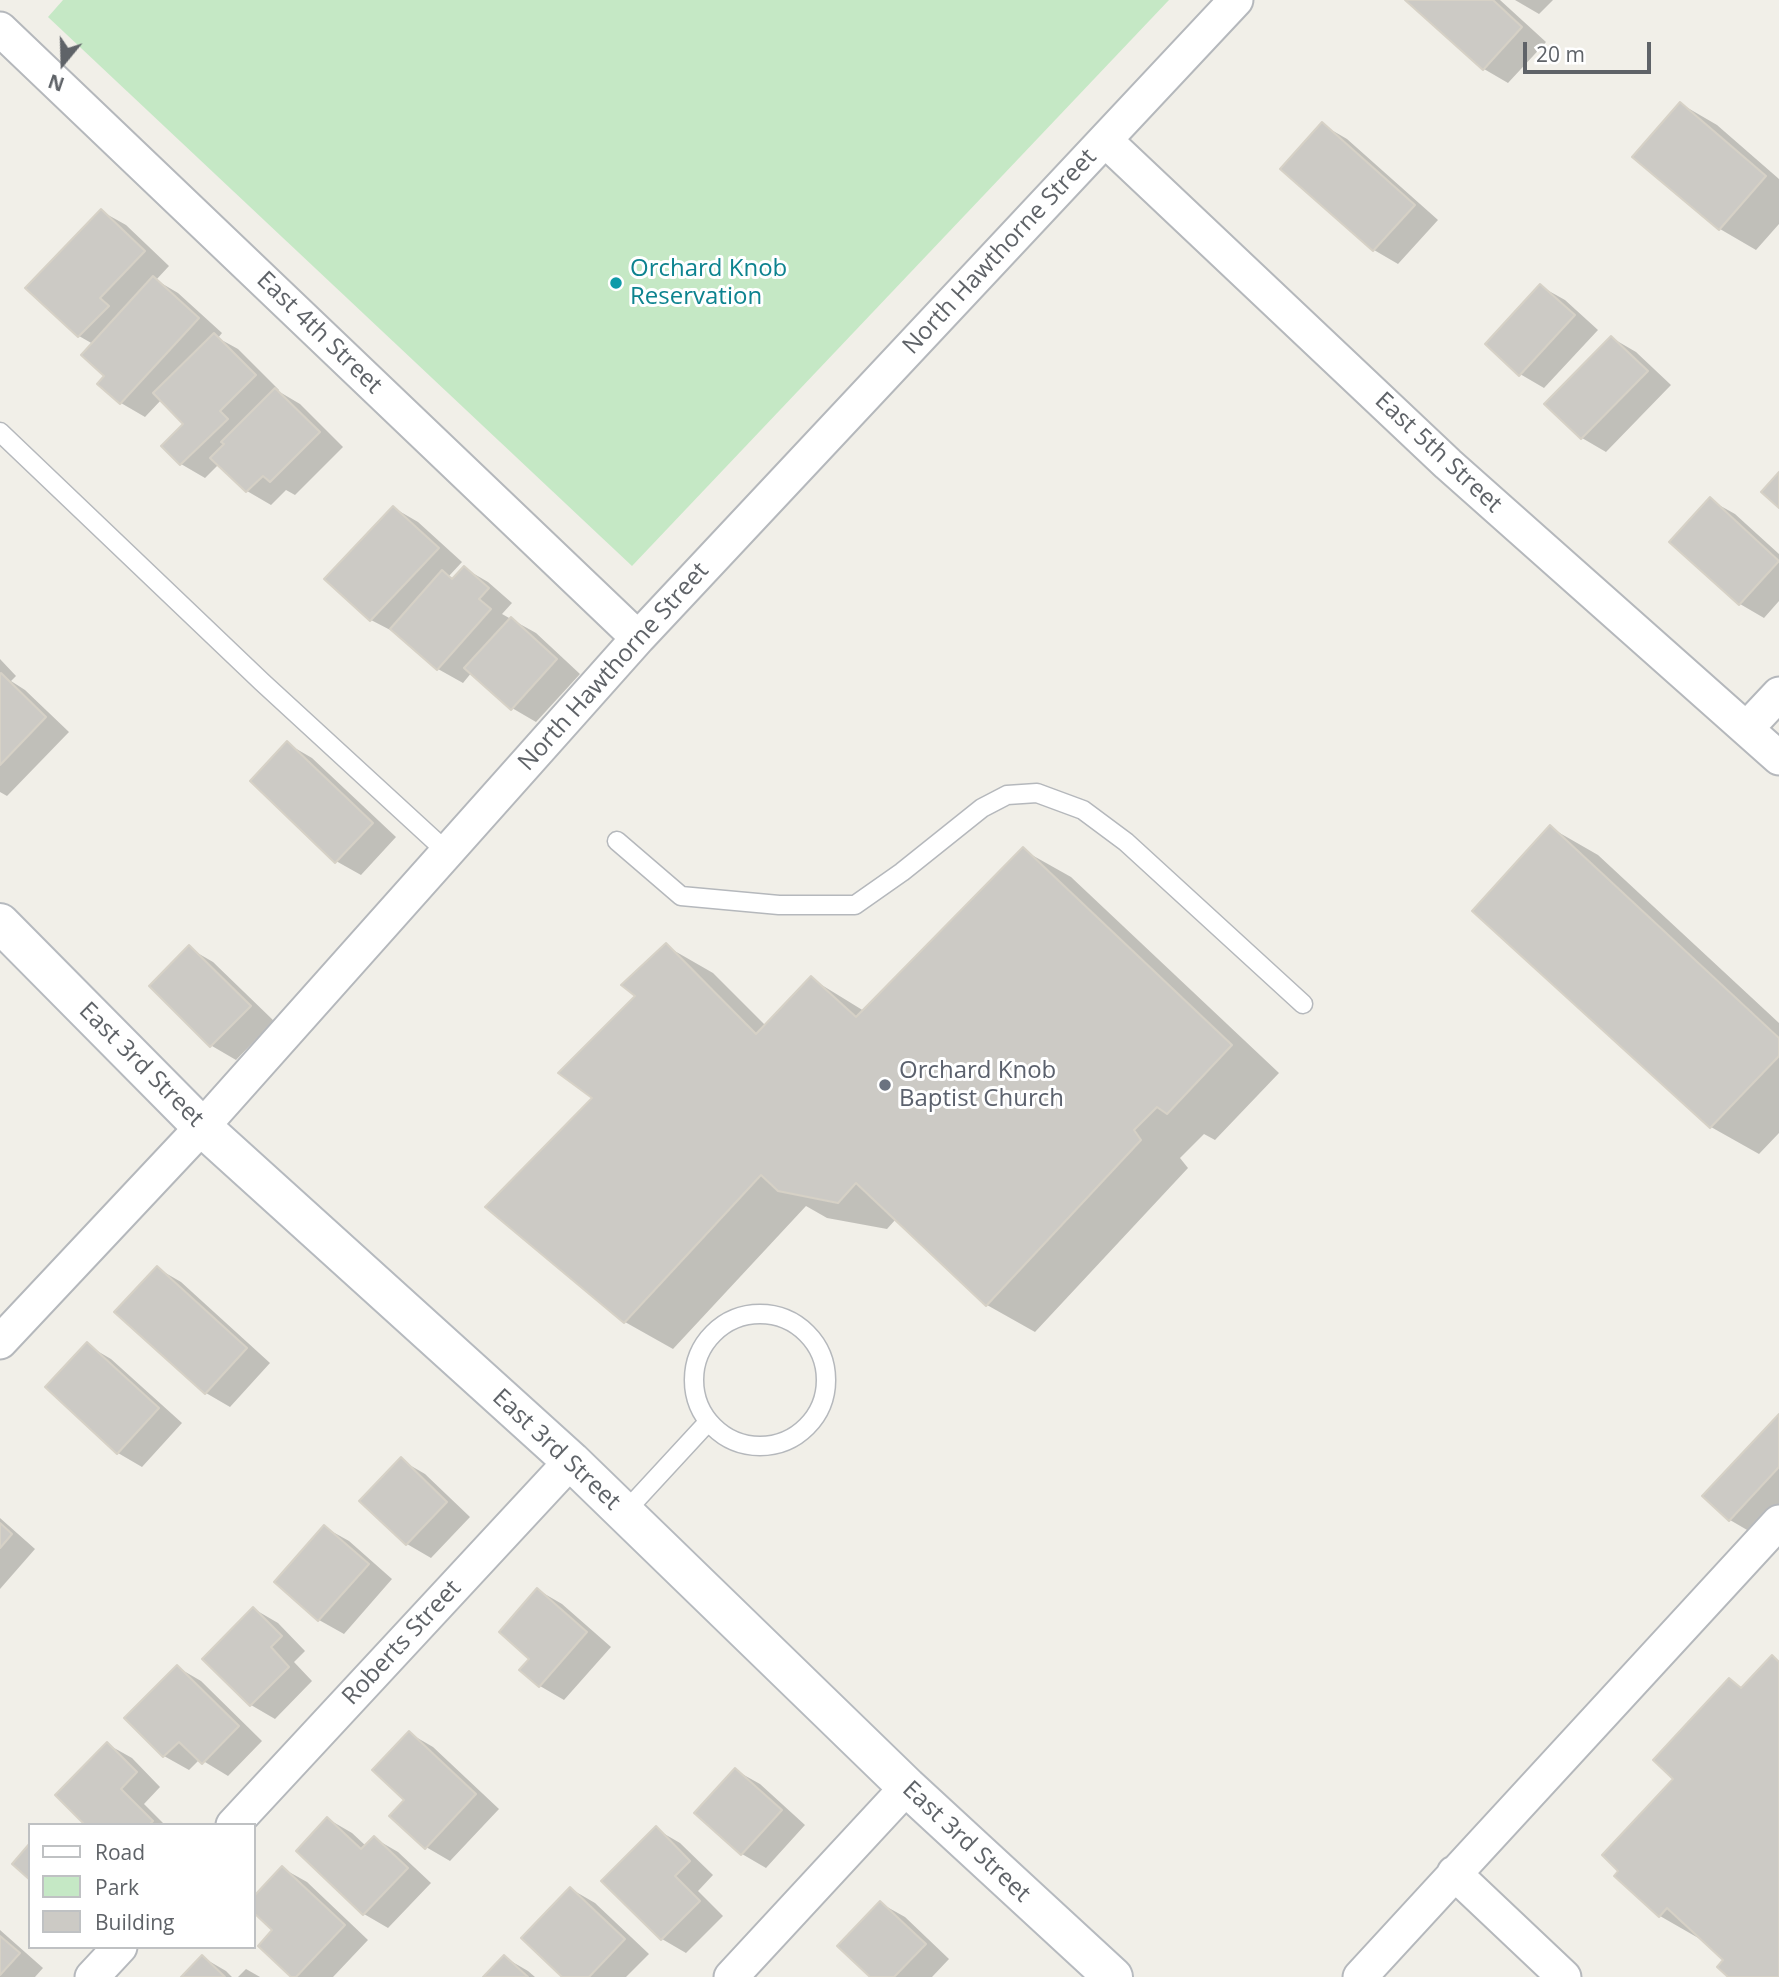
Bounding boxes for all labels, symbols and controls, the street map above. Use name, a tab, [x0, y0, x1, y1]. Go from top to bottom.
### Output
north arrow	[28, 28, 98, 98]
scale bar	[1527, 28, 1655, 72]
text: 20 m	[1536, 40, 1585, 68]
text: N	[45, 68, 68, 98]
street label: North Hawthorne Street	[897, 143, 1103, 361]
place label: Orchard Knob Reservation	[630, 255, 787, 311]
street label: East 4th Street	[250, 266, 388, 400]
marker: Orchard Knob Reservation	[608, 275, 624, 291]
street label: East 5th Street	[1369, 387, 1507, 519]
street label: North Hawthorne Street	[513, 557, 715, 777]
street label: East 3rd Street	[73, 997, 209, 1133]
place label: Orchard Knob Baptist Church	[899, 1057, 1064, 1113]
marker: Orchard Knob Baptist Church	[877, 1077, 893, 1093]
street label: East 3rd Street	[486, 1383, 626, 1517]
street label: Roberts Street	[337, 1574, 467, 1712]
street label: East 3rd Street	[896, 1775, 1036, 1909]
legend	[28, 1823, 256, 1949]
text: Road	[95, 1838, 145, 1866]
text: Park	[95, 1873, 139, 1901]
text: Building	[95, 1908, 174, 1936]

